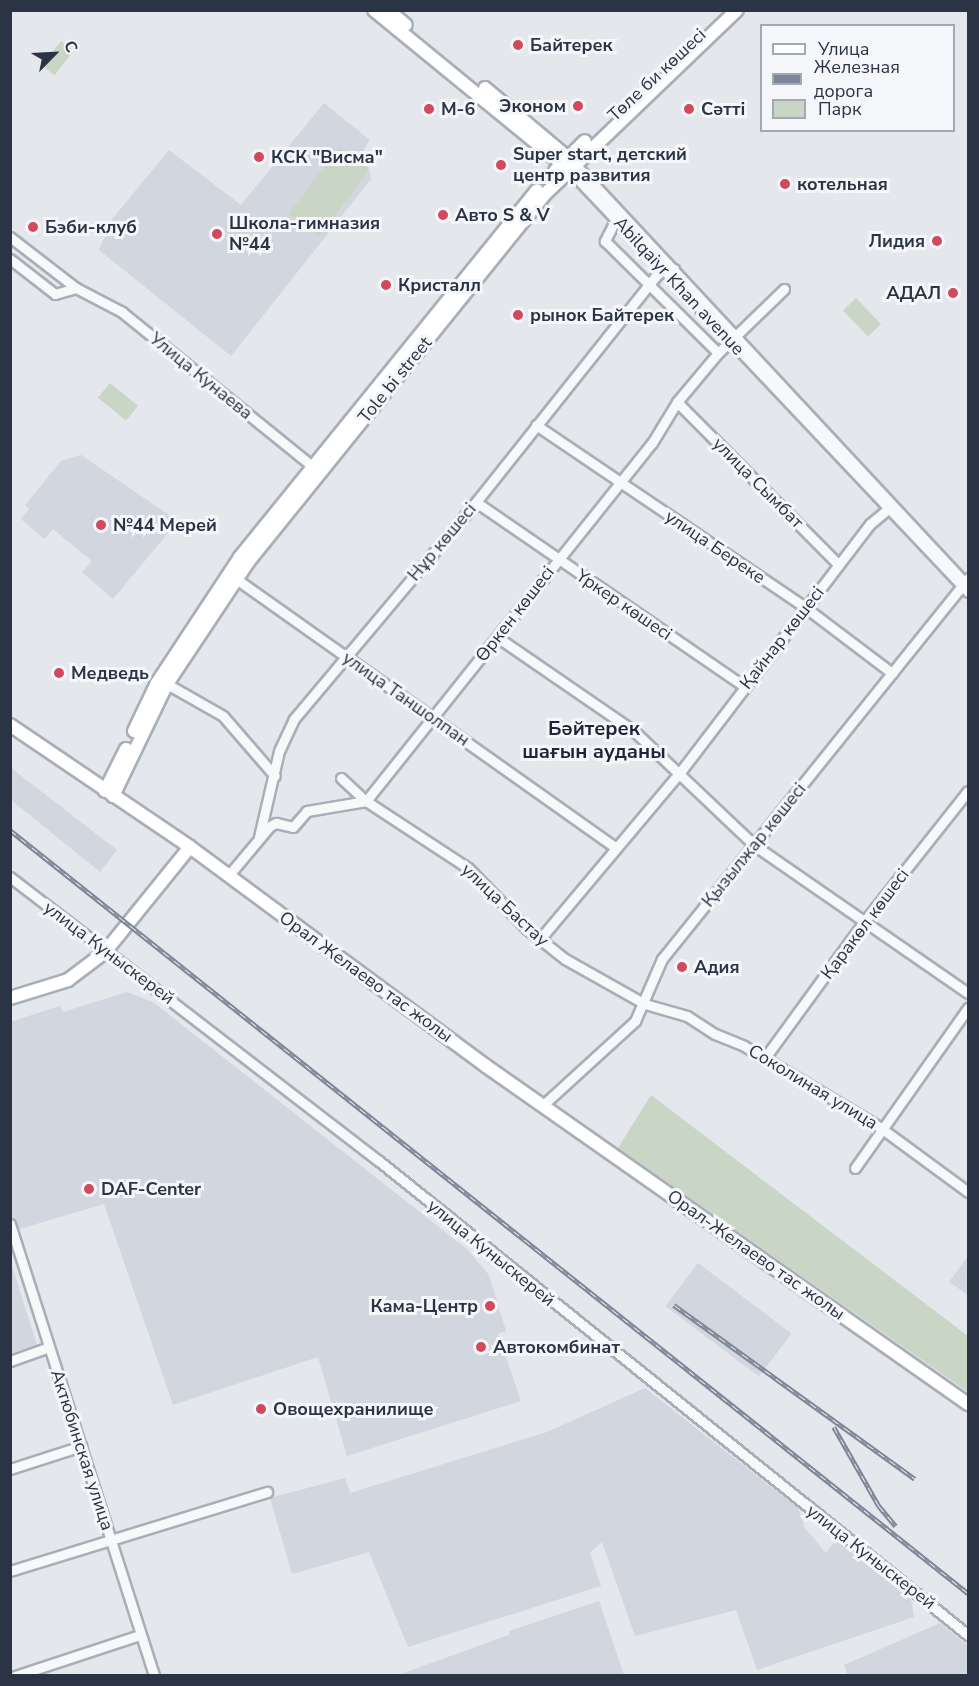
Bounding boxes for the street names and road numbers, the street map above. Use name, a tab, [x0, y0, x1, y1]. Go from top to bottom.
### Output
street label: Төле би көшесі	[603, 24, 711, 126]
street label: Abilqaiyr Khan avenue	[609, 212, 749, 360]
street label: Улица Кунаева	[145, 328, 257, 424]
street label: Tole bi street	[354, 332, 436, 428]
street label: улица Сымбат	[708, 433, 808, 533]
street label: Нұр көшесі	[403, 499, 481, 585]
street label: улица Береке	[661, 506, 769, 588]
street label: Өркен көшесі	[471, 562, 559, 666]
street label: Үркер көшесі	[572, 565, 676, 645]
street label: Қайнар көшесі	[735, 582, 829, 694]
street label: улица Таншолпан	[338, 647, 474, 751]
street label: Қызылжар көшесі	[697, 779, 811, 911]
street label: улица Бастау	[457, 859, 553, 951]
street label: Қаракөл көшесі	[816, 864, 914, 984]
street label: улица Куныскерей	[40, 897, 178, 1009]
street label: Орал Желаево тас жолы	[275, 907, 457, 1047]
street label: Соколиная улица	[744, 1040, 882, 1134]
street label: Орал-Желаево тас жолы	[663, 1185, 849, 1325]
street label: улица Куныскерей	[423, 1195, 559, 1311]
street label: Актюбинская улица	[46, 1367, 118, 1533]
street label: улица Куныскерей	[802, 1500, 940, 1614]

